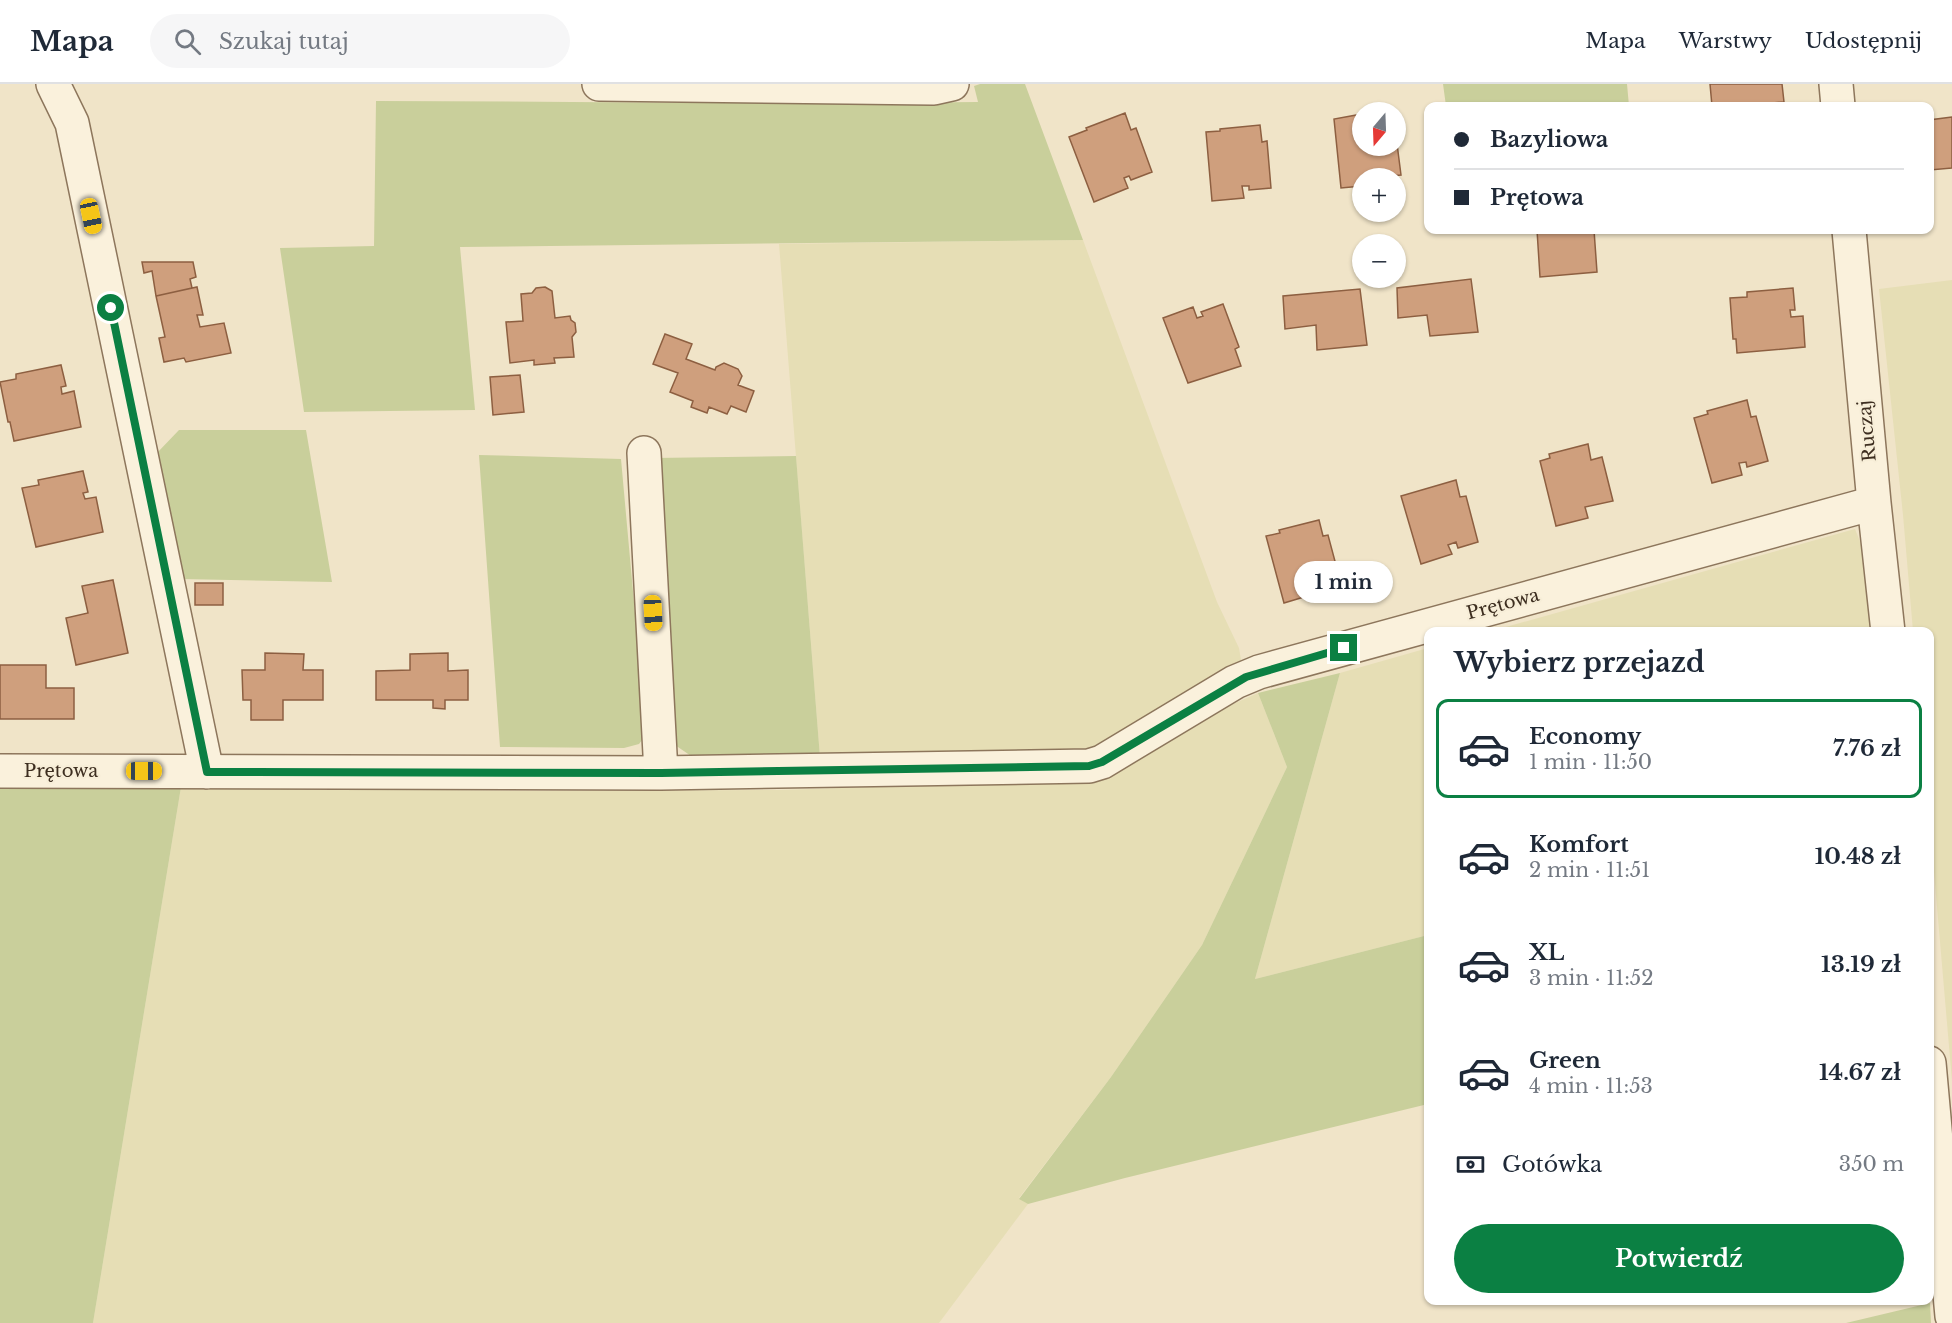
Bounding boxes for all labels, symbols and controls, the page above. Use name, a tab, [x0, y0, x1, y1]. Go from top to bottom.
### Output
search box	[150, 14, 570, 68]
text: Mapa	[30, 24, 114, 59]
icon: search	[171, 25, 204, 58]
text: Szukaj tutaj	[219, 28, 349, 55]
text: Mapa	[1585, 28, 1646, 54]
text: Warstwy	[1679, 28, 1772, 54]
text: Udostępnij	[1805, 28, 1922, 54]
north arrow	[1352, 102, 1406, 156]
map controls	[1352, 102, 1406, 288]
text: Bazyliowa	[1490, 126, 1609, 153]
button: +	[1352, 168, 1406, 222]
text: Prętowa	[1490, 184, 1584, 211]
car	[78, 197, 104, 235]
button: −	[1352, 234, 1406, 288]
route start	[97, 294, 124, 321]
street label: Ruczaj	[1853, 399, 1881, 463]
callout: 1 min	[1294, 561, 1394, 603]
text: 1 min	[1315, 570, 1372, 594]
street label: Prętowa	[1464, 584, 1542, 624]
car	[643, 595, 663, 631]
route end	[1330, 634, 1357, 661]
text: Wybierz przejazd	[1454, 646, 1705, 679]
icon: car	[1457, 722, 1511, 776]
text: Economy	[1529, 723, 1641, 750]
text: 7.76 zł	[1833, 735, 1901, 762]
text: 1 min · 11:50	[1529, 750, 1652, 774]
street label: Prętowa	[24, 760, 98, 782]
car	[126, 762, 162, 780]
icon: car	[1457, 830, 1511, 884]
text: Komfort	[1529, 831, 1629, 858]
text: 10.48 zł	[1815, 843, 1901, 870]
text: 2 min · 11:51	[1529, 858, 1650, 882]
icon: car	[1457, 938, 1511, 992]
text: XL	[1529, 939, 1564, 966]
text: 13.19 zł	[1821, 951, 1901, 978]
text: 3 min · 11:52	[1529, 966, 1654, 990]
icon: car	[1457, 1046, 1511, 1100]
text: Green	[1529, 1047, 1601, 1074]
text: 14.67 zł	[1819, 1059, 1901, 1086]
text: 4 min · 11:53	[1529, 1074, 1653, 1098]
icon: cash	[1454, 1148, 1487, 1181]
text: Gotówka	[1502, 1151, 1602, 1178]
text: 350 m	[1839, 1152, 1904, 1176]
button: Potwierdź	[1454, 1224, 1904, 1293]

